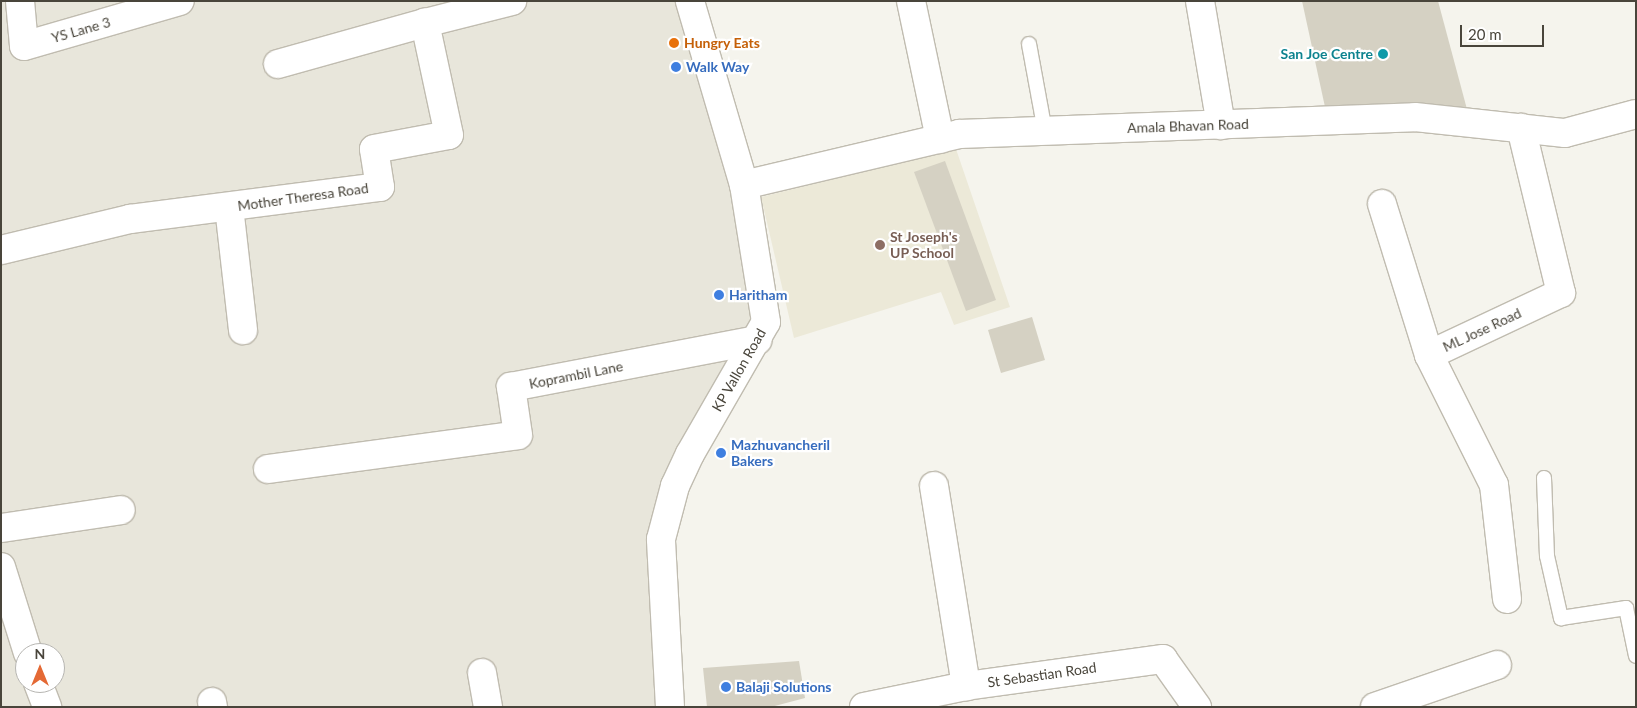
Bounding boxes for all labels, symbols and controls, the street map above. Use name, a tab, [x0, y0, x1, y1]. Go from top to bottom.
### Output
street label: YS Lane 3	[50, 14, 112, 46]
scale bar	[1462, 15, 1546, 47]
text: 20 m	[1468, 25, 1502, 43]
place label: Hungry Eats	[684, 35, 760, 51]
marker: Hungry Eats	[668, 37, 680, 49]
place label: San Joe Centre	[1280, 46, 1373, 62]
marker: San Joe Centre	[1377, 48, 1389, 60]
place label: Walk Way	[686, 59, 749, 75]
marker: Walk Way	[670, 61, 682, 73]
street label: Amala Bhavan Road	[1127, 115, 1249, 137]
street label: Mother Theresa Road	[236, 179, 370, 215]
place label: St Joseph's UP School	[890, 229, 958, 262]
marker: St Joseph's UP School	[874, 239, 886, 251]
place label: Haritham	[729, 287, 787, 303]
marker: Haritham	[713, 289, 725, 301]
street label: ML Jose Road	[1440, 304, 1524, 356]
street label: KP Vallon Road	[708, 325, 770, 415]
street label: Koprambil Lane	[528, 358, 624, 392]
place label: Mazhuvancheril Bakers	[731, 437, 830, 470]
marker: Mazhuvancheril Bakers	[715, 447, 727, 459]
north arrow	[15, 643, 65, 693]
text: N	[35, 645, 45, 662]
street label: St Sebastian Road	[987, 659, 1097, 691]
place label: Balaji Solutions	[736, 679, 831, 695]
marker: Balaji Solutions	[720, 681, 732, 693]

